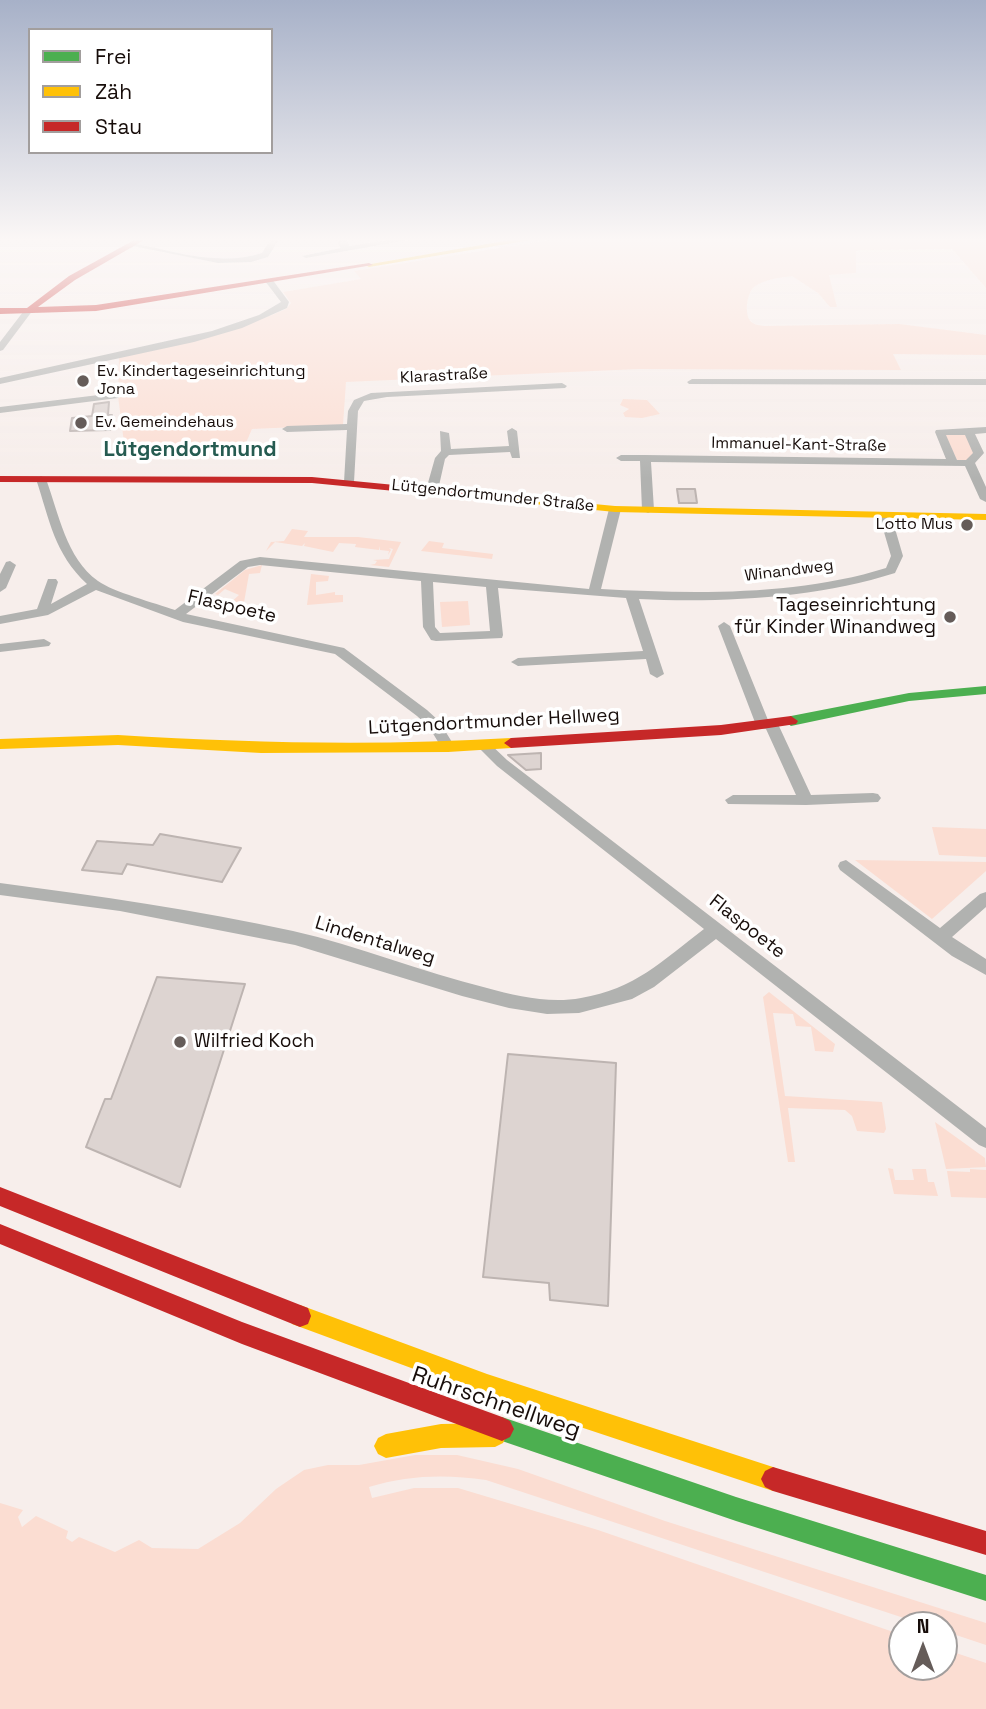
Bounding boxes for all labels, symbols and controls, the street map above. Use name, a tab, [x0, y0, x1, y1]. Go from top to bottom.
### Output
legend	[28, 28, 273, 154]
text: Frei	[95, 43, 131, 70]
text: Zäh	[95, 78, 132, 105]
text: Stau	[95, 113, 142, 140]
place label: Ev. Kindertageseinrichtung Jona	[97, 362, 305, 400]
street label: Klarastraße	[400, 364, 488, 388]
marker: Ev. Kindertageseinrichtung Jona	[75, 373, 91, 389]
place label: Ev. Gemeindehaus	[95, 413, 234, 433]
marker: Ev. Gemeindehaus	[73, 415, 89, 431]
street label: Immanuel-Kant-Straße	[711, 434, 887, 456]
district label: Lütgendortmund	[103, 437, 277, 463]
street label: Lütgendortmunder Straße	[391, 476, 595, 516]
place label: Lotto Mus	[876, 515, 953, 535]
marker: Lotto Mus	[959, 517, 975, 533]
street label: Winandweg	[743, 556, 835, 586]
street label: Flaspoete	[185, 586, 279, 628]
place label: Tageseinrichtung für Kinder Winandweg	[734, 595, 936, 639]
marker: Tageseinrichtung für Kinder Winandweg	[942, 609, 958, 625]
street label: Lütgendortmunder Hellweg	[368, 704, 620, 740]
street label: Flaspoete	[704, 890, 790, 964]
street label: Lindentalweg	[312, 912, 438, 970]
place label: Wilfried Koch	[194, 1031, 314, 1053]
marker: Wilfried Koch	[172, 1034, 188, 1050]
street label: Ruhrschnellweg	[408, 1361, 584, 1445]
north arrow	[888, 1611, 958, 1681]
text: N	[917, 1614, 929, 1639]

